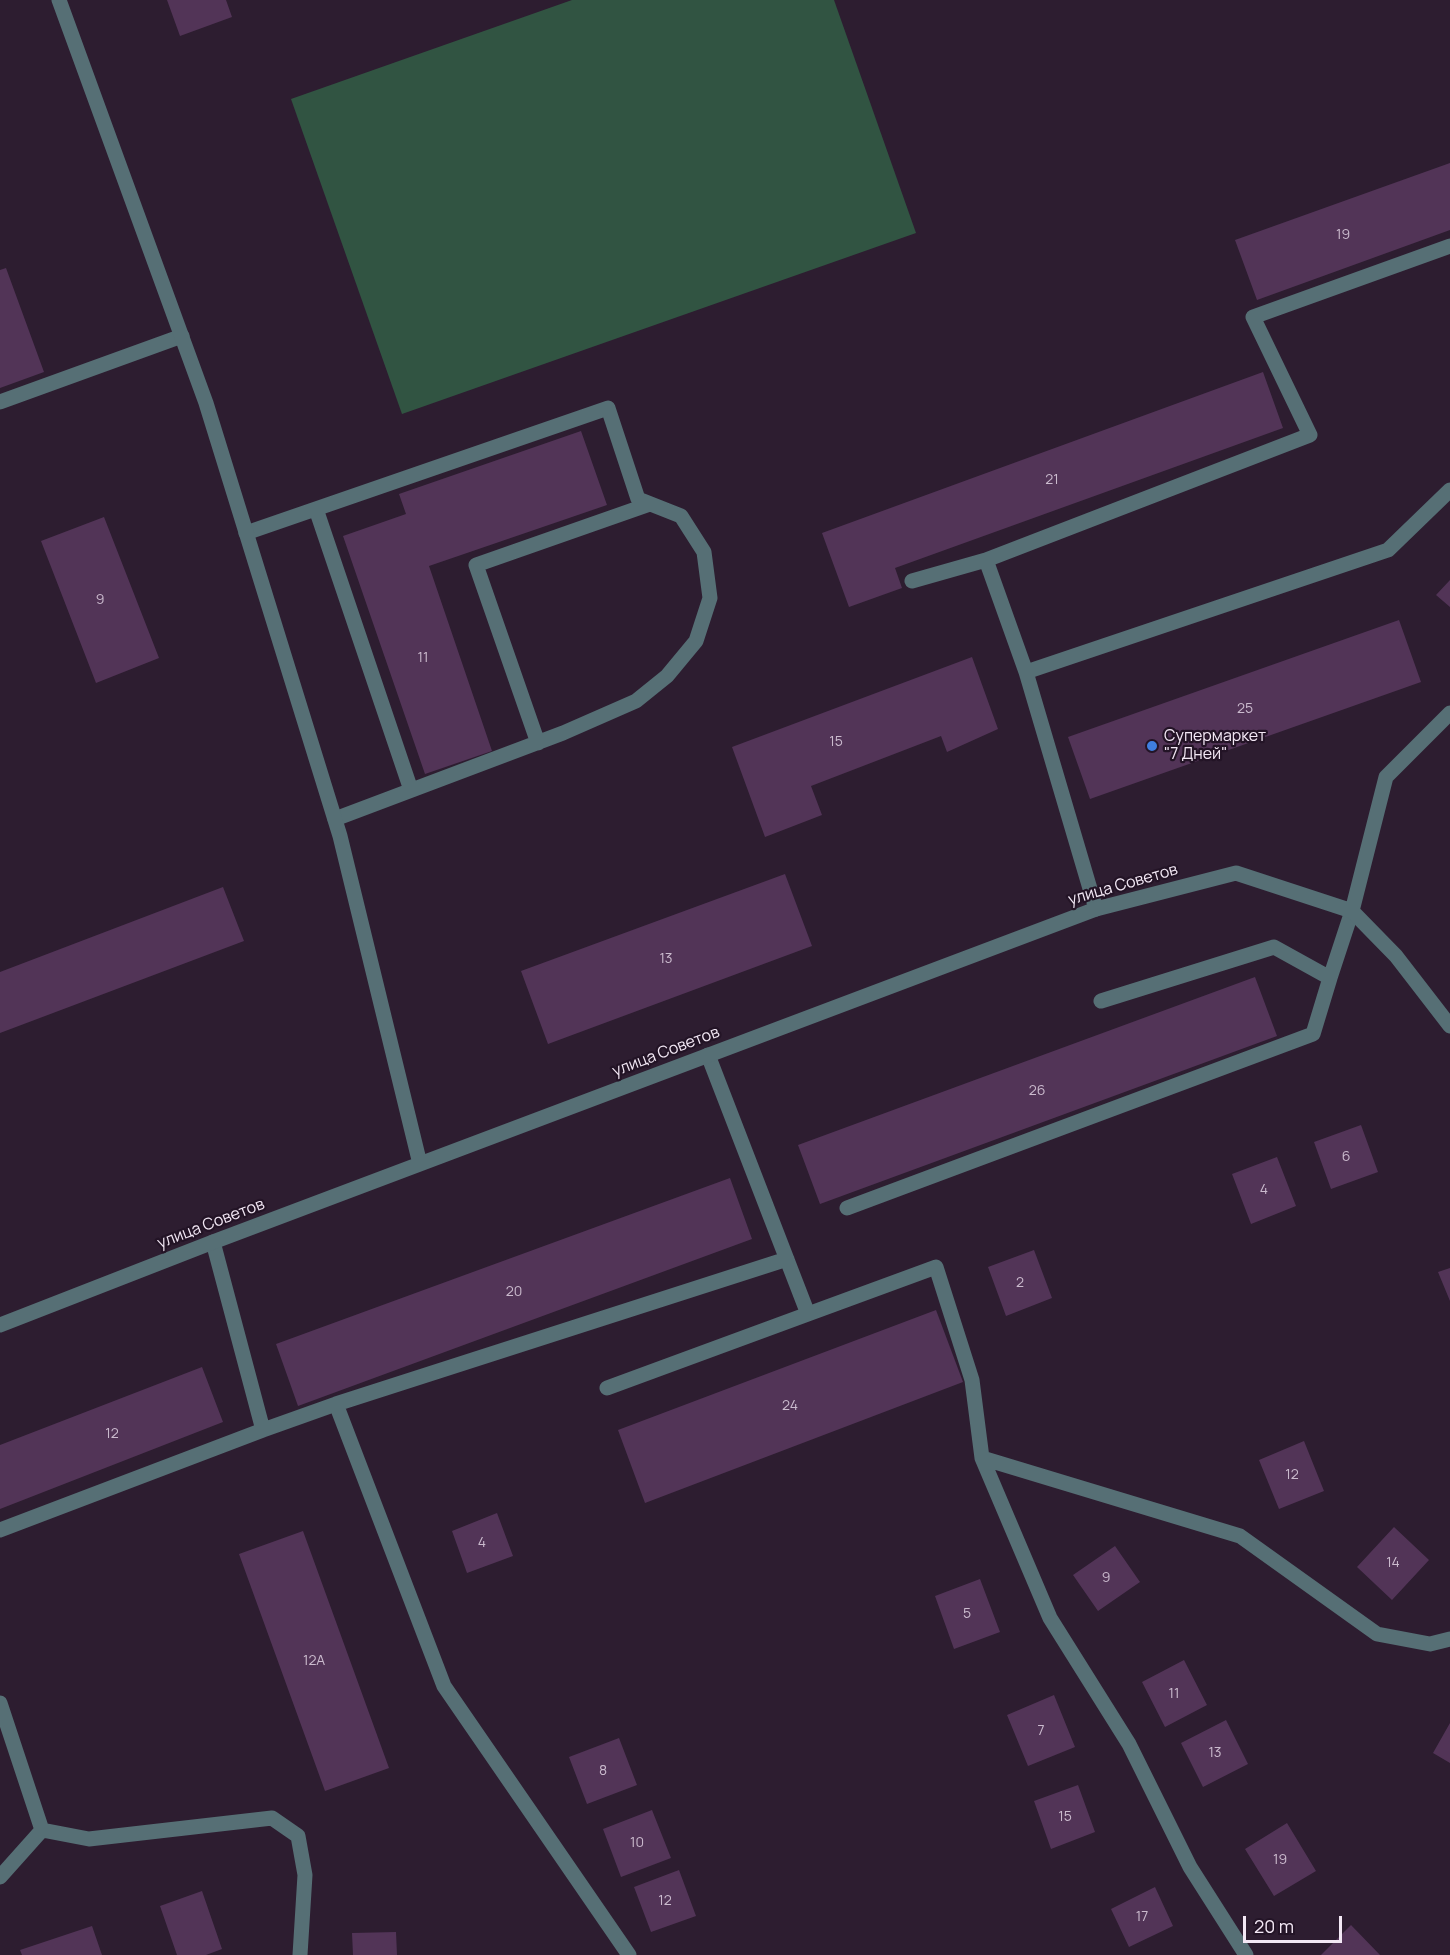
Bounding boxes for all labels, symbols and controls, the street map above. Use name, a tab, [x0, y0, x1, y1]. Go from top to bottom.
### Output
house number: 19	[1336, 227, 1350, 243]
house number: 21	[1045, 472, 1059, 488]
house number: 9	[96, 592, 104, 608]
house number: 11	[418, 650, 428, 666]
house number: 25	[1237, 701, 1253, 717]
place label: Супермаркет "7 Дней"	[1164, 727, 1266, 765]
house number: 15	[829, 734, 843, 750]
marker: Супермаркет "7 Дней"	[1145, 739, 1159, 753]
street label: улица Советов	[1066, 860, 1180, 910]
house number: 13	[659, 951, 673, 967]
street label: улица Советов	[610, 1023, 722, 1081]
house number: 26	[1029, 1083, 1045, 1099]
house number: 6	[1342, 1149, 1350, 1165]
house number: 4	[1260, 1182, 1268, 1198]
street label: улица Советов	[155, 1195, 267, 1253]
house number: 2	[1016, 1275, 1024, 1291]
house number: 20	[506, 1284, 522, 1300]
house number: 24	[782, 1398, 798, 1414]
house number: 12	[105, 1426, 119, 1442]
house number: 12	[1285, 1467, 1299, 1483]
house number: 4	[478, 1535, 486, 1551]
house number: 14	[1386, 1555, 1400, 1571]
house number: 9	[1102, 1570, 1110, 1586]
house number: 5	[963, 1606, 971, 1622]
house number: 12А	[303, 1653, 325, 1669]
house number: 11	[1169, 1686, 1179, 1702]
house number: 7	[1037, 1723, 1045, 1739]
house number: 13	[1208, 1745, 1222, 1761]
house number: 8	[599, 1763, 607, 1779]
house number: 15	[1058, 1809, 1072, 1825]
house number: 10	[630, 1835, 644, 1851]
house number: 19	[1273, 1852, 1287, 1868]
house number: 12	[658, 1893, 672, 1909]
scale bar	[1246, 1904, 1345, 1942]
house number: 17	[1136, 1909, 1148, 1925]
text: 20 m	[1254, 1914, 1294, 1938]

